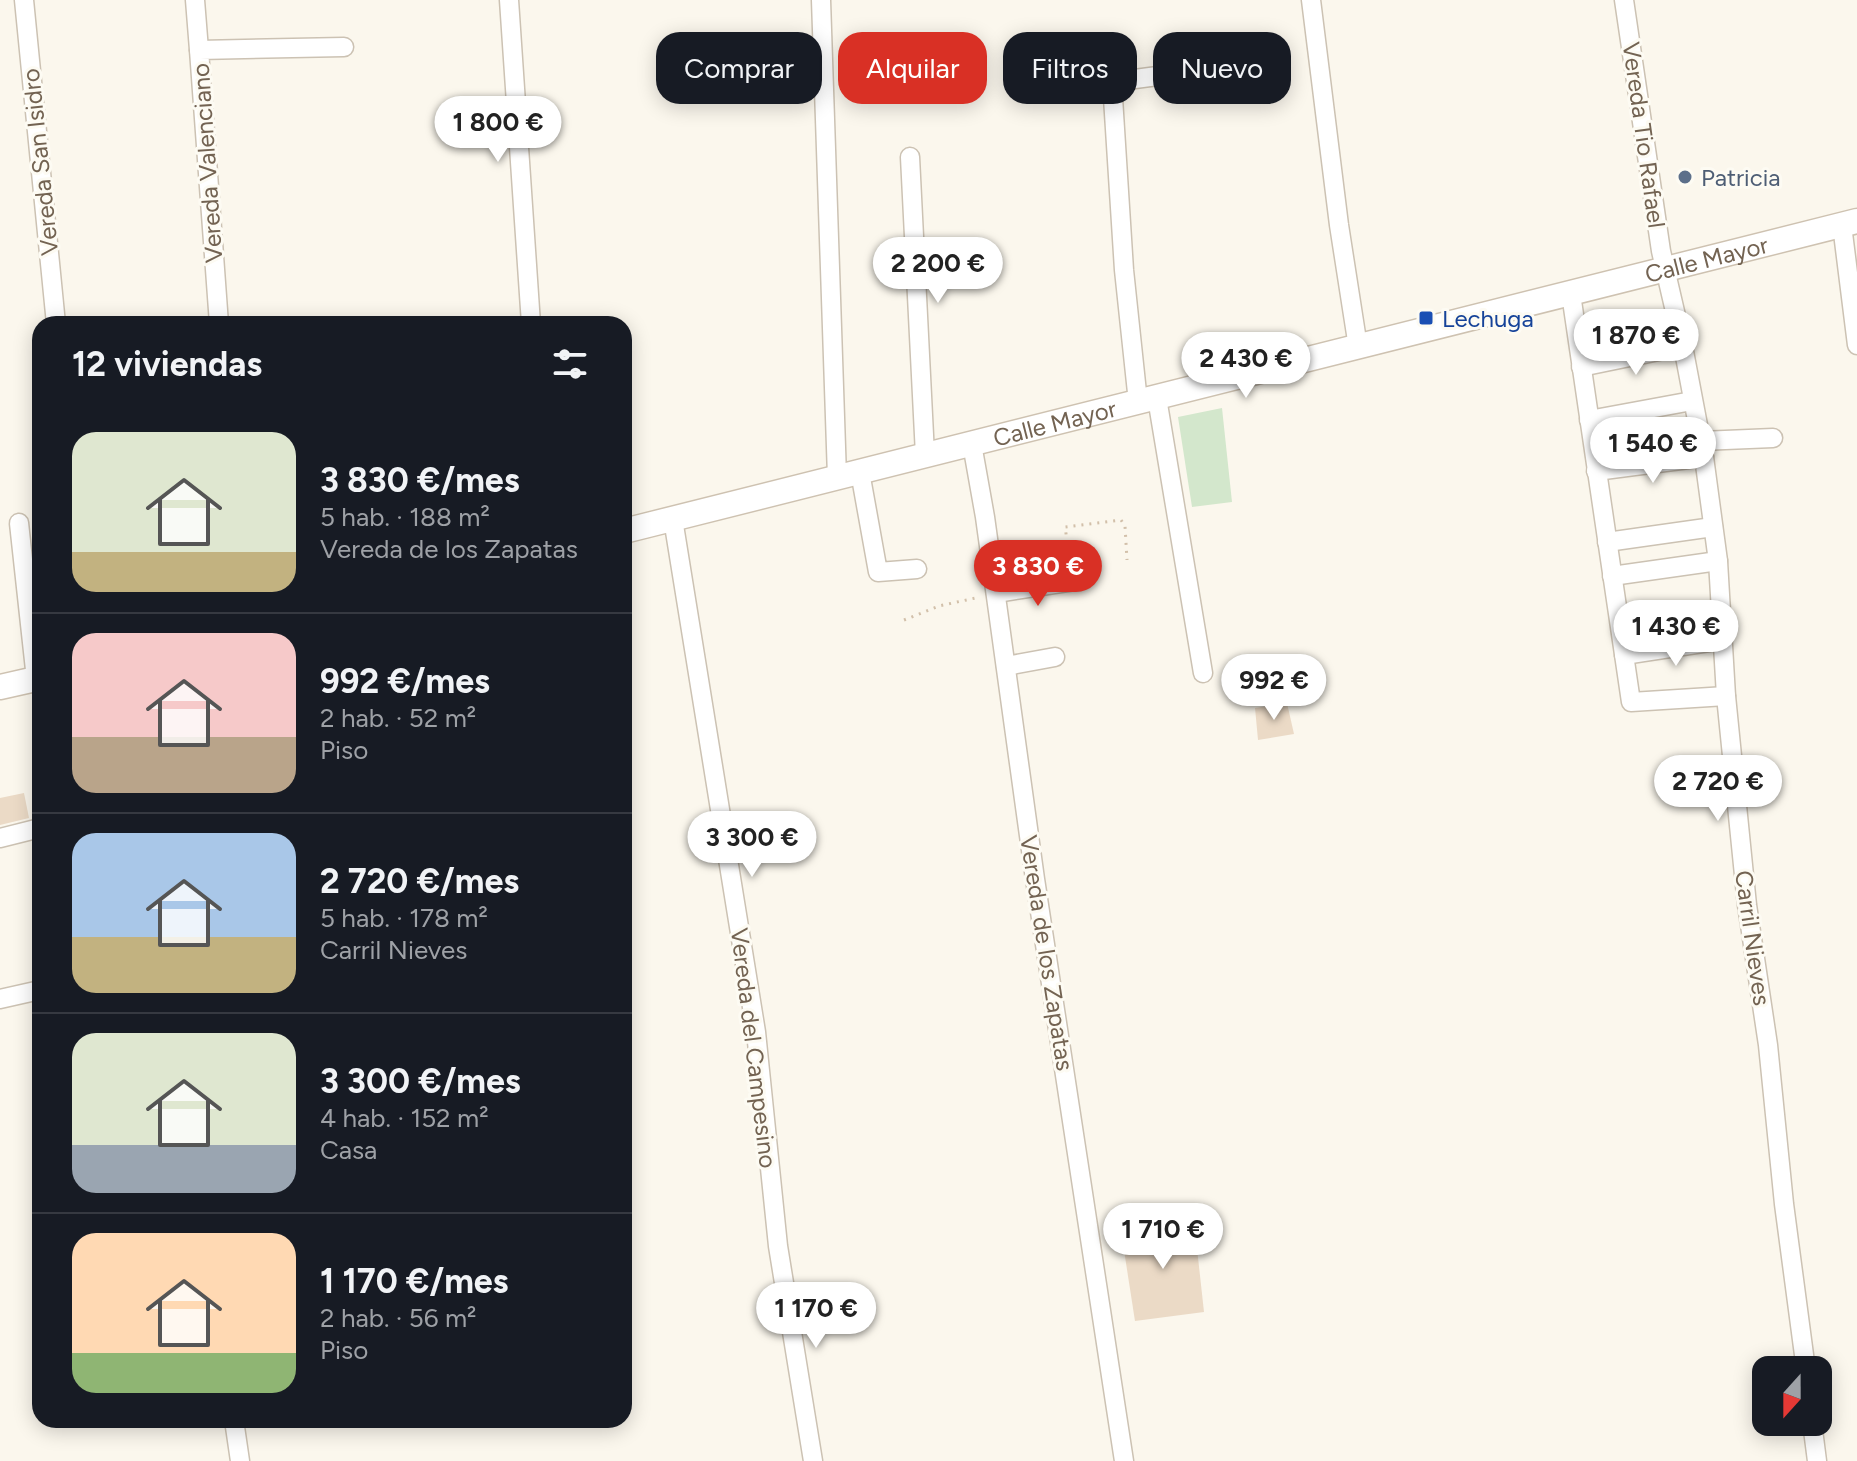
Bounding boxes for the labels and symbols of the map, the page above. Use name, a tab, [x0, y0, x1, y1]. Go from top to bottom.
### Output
street label: Vereda Tio Rafael	[1617, 40, 1671, 230]
street label: Vereda Valenciano	[186, 62, 228, 264]
street label: Vereda San Isidro	[16, 67, 64, 257]
pin: 1 800 €	[424, 96, 572, 164]
place label: Patricia	[1701, 163, 1780, 192]
marker: Patricia	[1676, 168, 1694, 186]
street label: Calle Mayor	[1642, 229, 1771, 288]
pin: 2 200 €	[864, 237, 1012, 305]
place label: Lechuga	[1442, 304, 1534, 333]
marker: Lechuga	[1417, 309, 1435, 327]
pin: 1 870 €	[1562, 309, 1710, 377]
pin: 2 430 €	[1172, 332, 1320, 400]
street label: Calle Mayor	[990, 393, 1119, 452]
pin: 1 540 €	[1579, 417, 1727, 485]
pin: 3 830 €	[964, 540, 1112, 608]
pin: 1 430 €	[1602, 600, 1750, 668]
pin: 992 €	[1218, 654, 1330, 722]
pin: 2 720 €	[1644, 755, 1792, 823]
pin: 3 300 €	[678, 811, 826, 879]
street label: Vereda de los Zapatas	[1014, 833, 1080, 1073]
street label: Carril Nieves	[1729, 869, 1777, 1007]
street label: Vereda del Campesino	[725, 926, 783, 1170]
pin: 1 710 €	[1089, 1203, 1237, 1271]
pin: 1 170 €	[742, 1282, 890, 1350]
north arrow	[1752, 1356, 1832, 1436]

